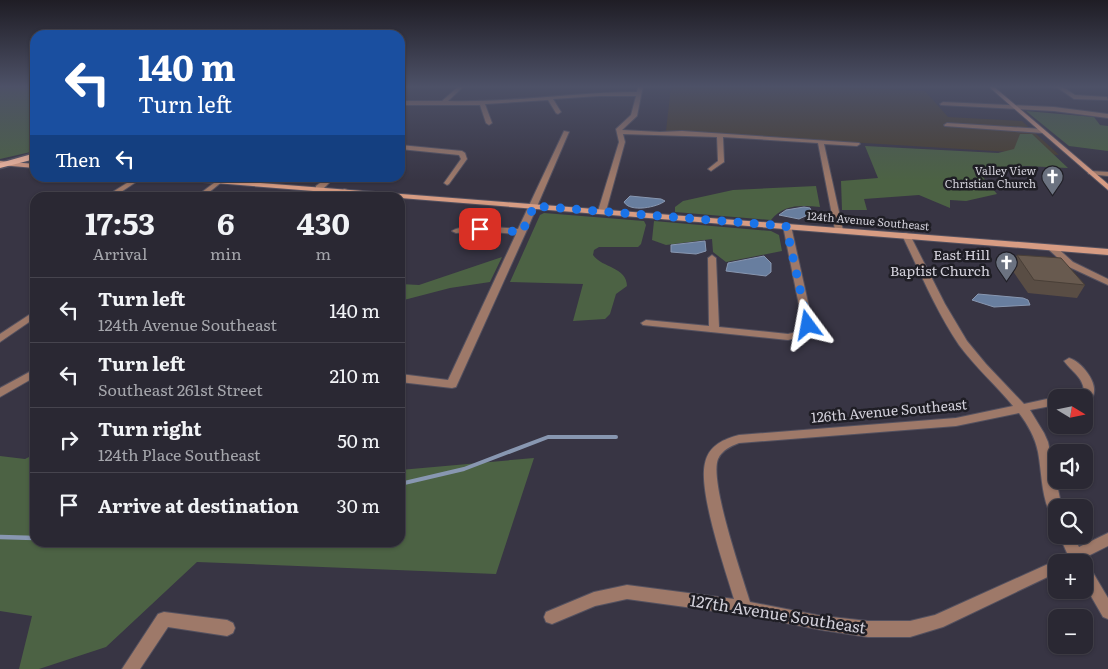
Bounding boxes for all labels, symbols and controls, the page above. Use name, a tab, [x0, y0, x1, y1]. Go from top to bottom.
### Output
text: 140 m	[138, 40, 236, 92]
icon: left	[55, 50, 120, 115]
text: Turn left	[138, 87, 232, 120]
text: Then	[55, 145, 101, 173]
icon: left	[111, 145, 139, 173]
place label: Valley View Christian Church	[945, 162, 1037, 191]
church icon: Valley View Christian Church	[1040, 165, 1064, 196]
text: 17:53	[85, 200, 155, 244]
text: 6	[217, 200, 235, 244]
text: 430	[297, 200, 350, 244]
street label: 124th Avenue Southeast	[806, 207, 931, 233]
pin	[459, 208, 501, 250]
icon: arrive	[466, 215, 494, 243]
text: Arrival	[93, 241, 147, 265]
text: min	[210, 241, 242, 265]
text: m	[315, 241, 331, 265]
place label: East Hill Baptist Church	[890, 244, 990, 280]
church icon: East Hill Baptist Church	[994, 251, 1018, 282]
text: Turn left	[98, 284, 185, 312]
icon: left	[55, 296, 83, 324]
text: 140 m	[329, 296, 380, 324]
position arrow	[781, 298, 833, 350]
text: 124th Avenue Southeast	[98, 312, 277, 336]
text: Turn left	[98, 349, 185, 377]
icon: left	[55, 361, 83, 389]
text: 210 m	[329, 361, 380, 389]
text: Southeast 261st Street	[98, 377, 263, 401]
north arrow	[1048, 389, 1092, 434]
map controls	[1048, 389, 1093, 654]
street label: 126th Avenue Southeast	[810, 393, 968, 427]
text: Turn right	[98, 414, 202, 442]
icon: right	[55, 426, 83, 454]
text: 50 m	[337, 426, 380, 454]
text: 124th Place Southeast	[98, 442, 260, 466]
button: sound	[1048, 444, 1093, 489]
icon: arrive	[55, 491, 83, 519]
text: Arrive at destination	[98, 491, 299, 519]
text: 30 m	[336, 491, 380, 519]
button: search	[1048, 499, 1093, 544]
button: +	[1048, 554, 1093, 599]
street label: 127th Avenue Southeast	[688, 587, 868, 639]
button: −	[1048, 609, 1093, 654]

